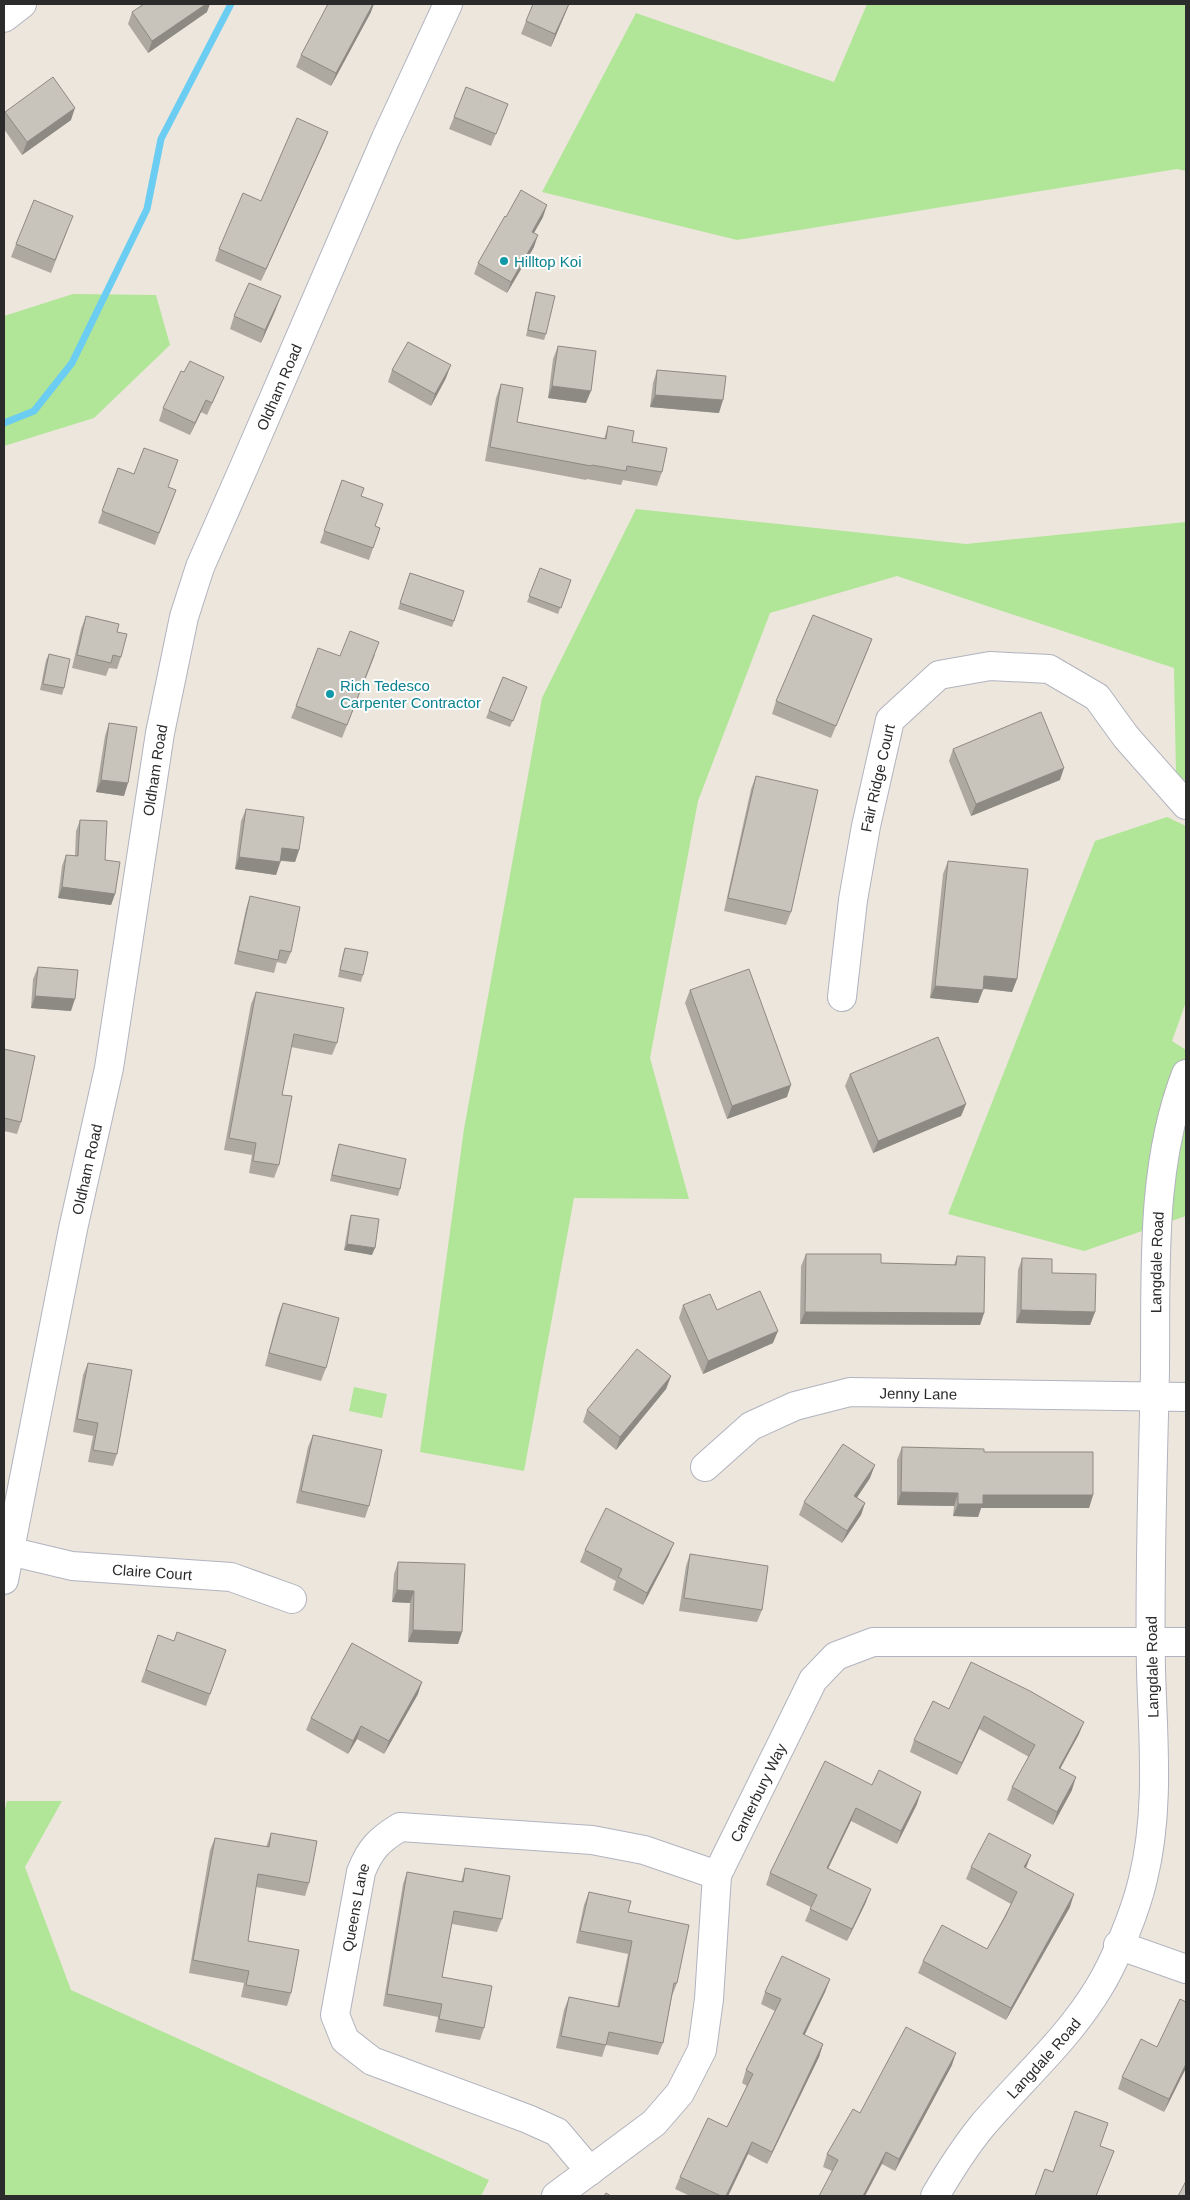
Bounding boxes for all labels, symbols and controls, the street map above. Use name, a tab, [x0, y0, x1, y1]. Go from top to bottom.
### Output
place label: Hilltop Koi	[514, 253, 582, 270]
marker: Hilltop Koi	[498, 255, 510, 267]
street label: Oldham Road	[252, 341, 305, 433]
place label: Rich Tedesco Carpenter Contractor	[340, 677, 481, 711]
marker: Rich Tedesco Carpenter Contractor	[324, 688, 336, 700]
street label: Fair Ridge Court	[857, 722, 898, 833]
street label: Oldham Road	[139, 723, 170, 817]
street label: Oldham Road	[68, 1122, 105, 1216]
street label: Langdale Road	[1147, 1211, 1166, 1313]
street label: Jenny Lane	[879, 1384, 957, 1402]
street label: Claire Court	[112, 1560, 193, 1583]
street label: Langdale Road	[1143, 1616, 1161, 1718]
street label: Canterbury Way	[726, 1740, 789, 1845]
street label: Queens Lane	[338, 1860, 372, 1953]
street label: Langdale Road	[1003, 2014, 1084, 2101]

